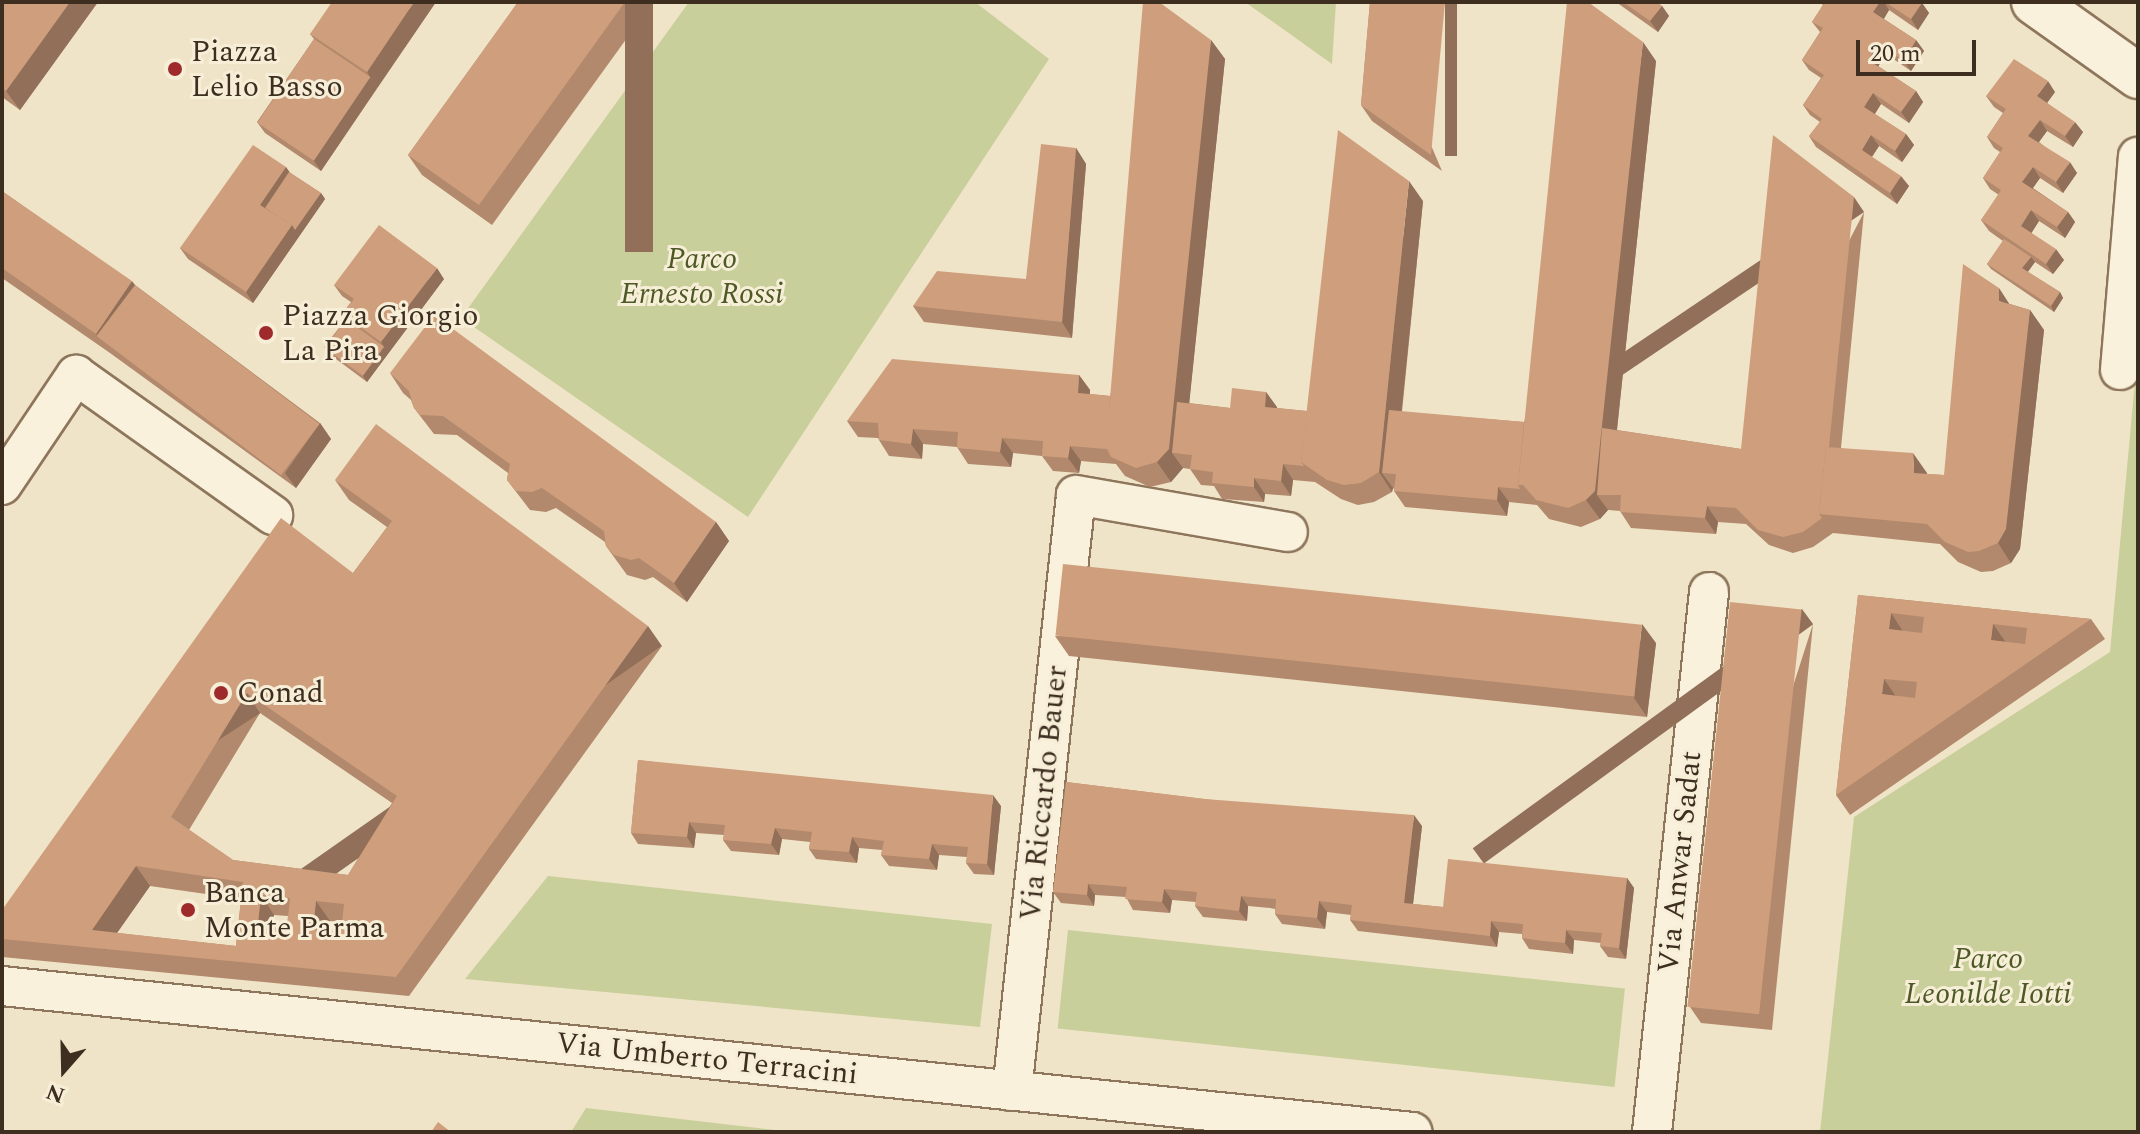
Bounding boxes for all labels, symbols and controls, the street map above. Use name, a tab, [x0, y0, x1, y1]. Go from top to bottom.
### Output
scale bar	[1860, 24, 1980, 74]
place label: Piazza Lelio Basso	[191, 34, 343, 104]
text: 20 m	[1870, 36, 1921, 72]
marker: Piazza Lelio Basso	[166, 60, 184, 78]
park label: Parco Ernesto Rossi	[620, 241, 784, 312]
place label: Piazza Giorgio La Pira	[282, 298, 478, 368]
marker: Piazza Giorgio La Pira	[257, 324, 275, 342]
street label: Via Riccardo Bauer	[1013, 664, 1075, 922]
place label: Conad	[237, 675, 324, 711]
marker: Conad	[212, 684, 230, 702]
street label: Via Anwar Sadat	[1650, 749, 1710, 975]
place label: Banca Monte Parma	[204, 875, 385, 946]
marker: Banca Monte Parma	[179, 901, 197, 919]
park label: Parco Leonilde Iotti	[1904, 941, 2072, 1012]
street label: Via Umberto Terracini	[554, 1025, 860, 1093]
north arrow	[24, 1030, 104, 1110]
text: N	[42, 1074, 70, 1112]

